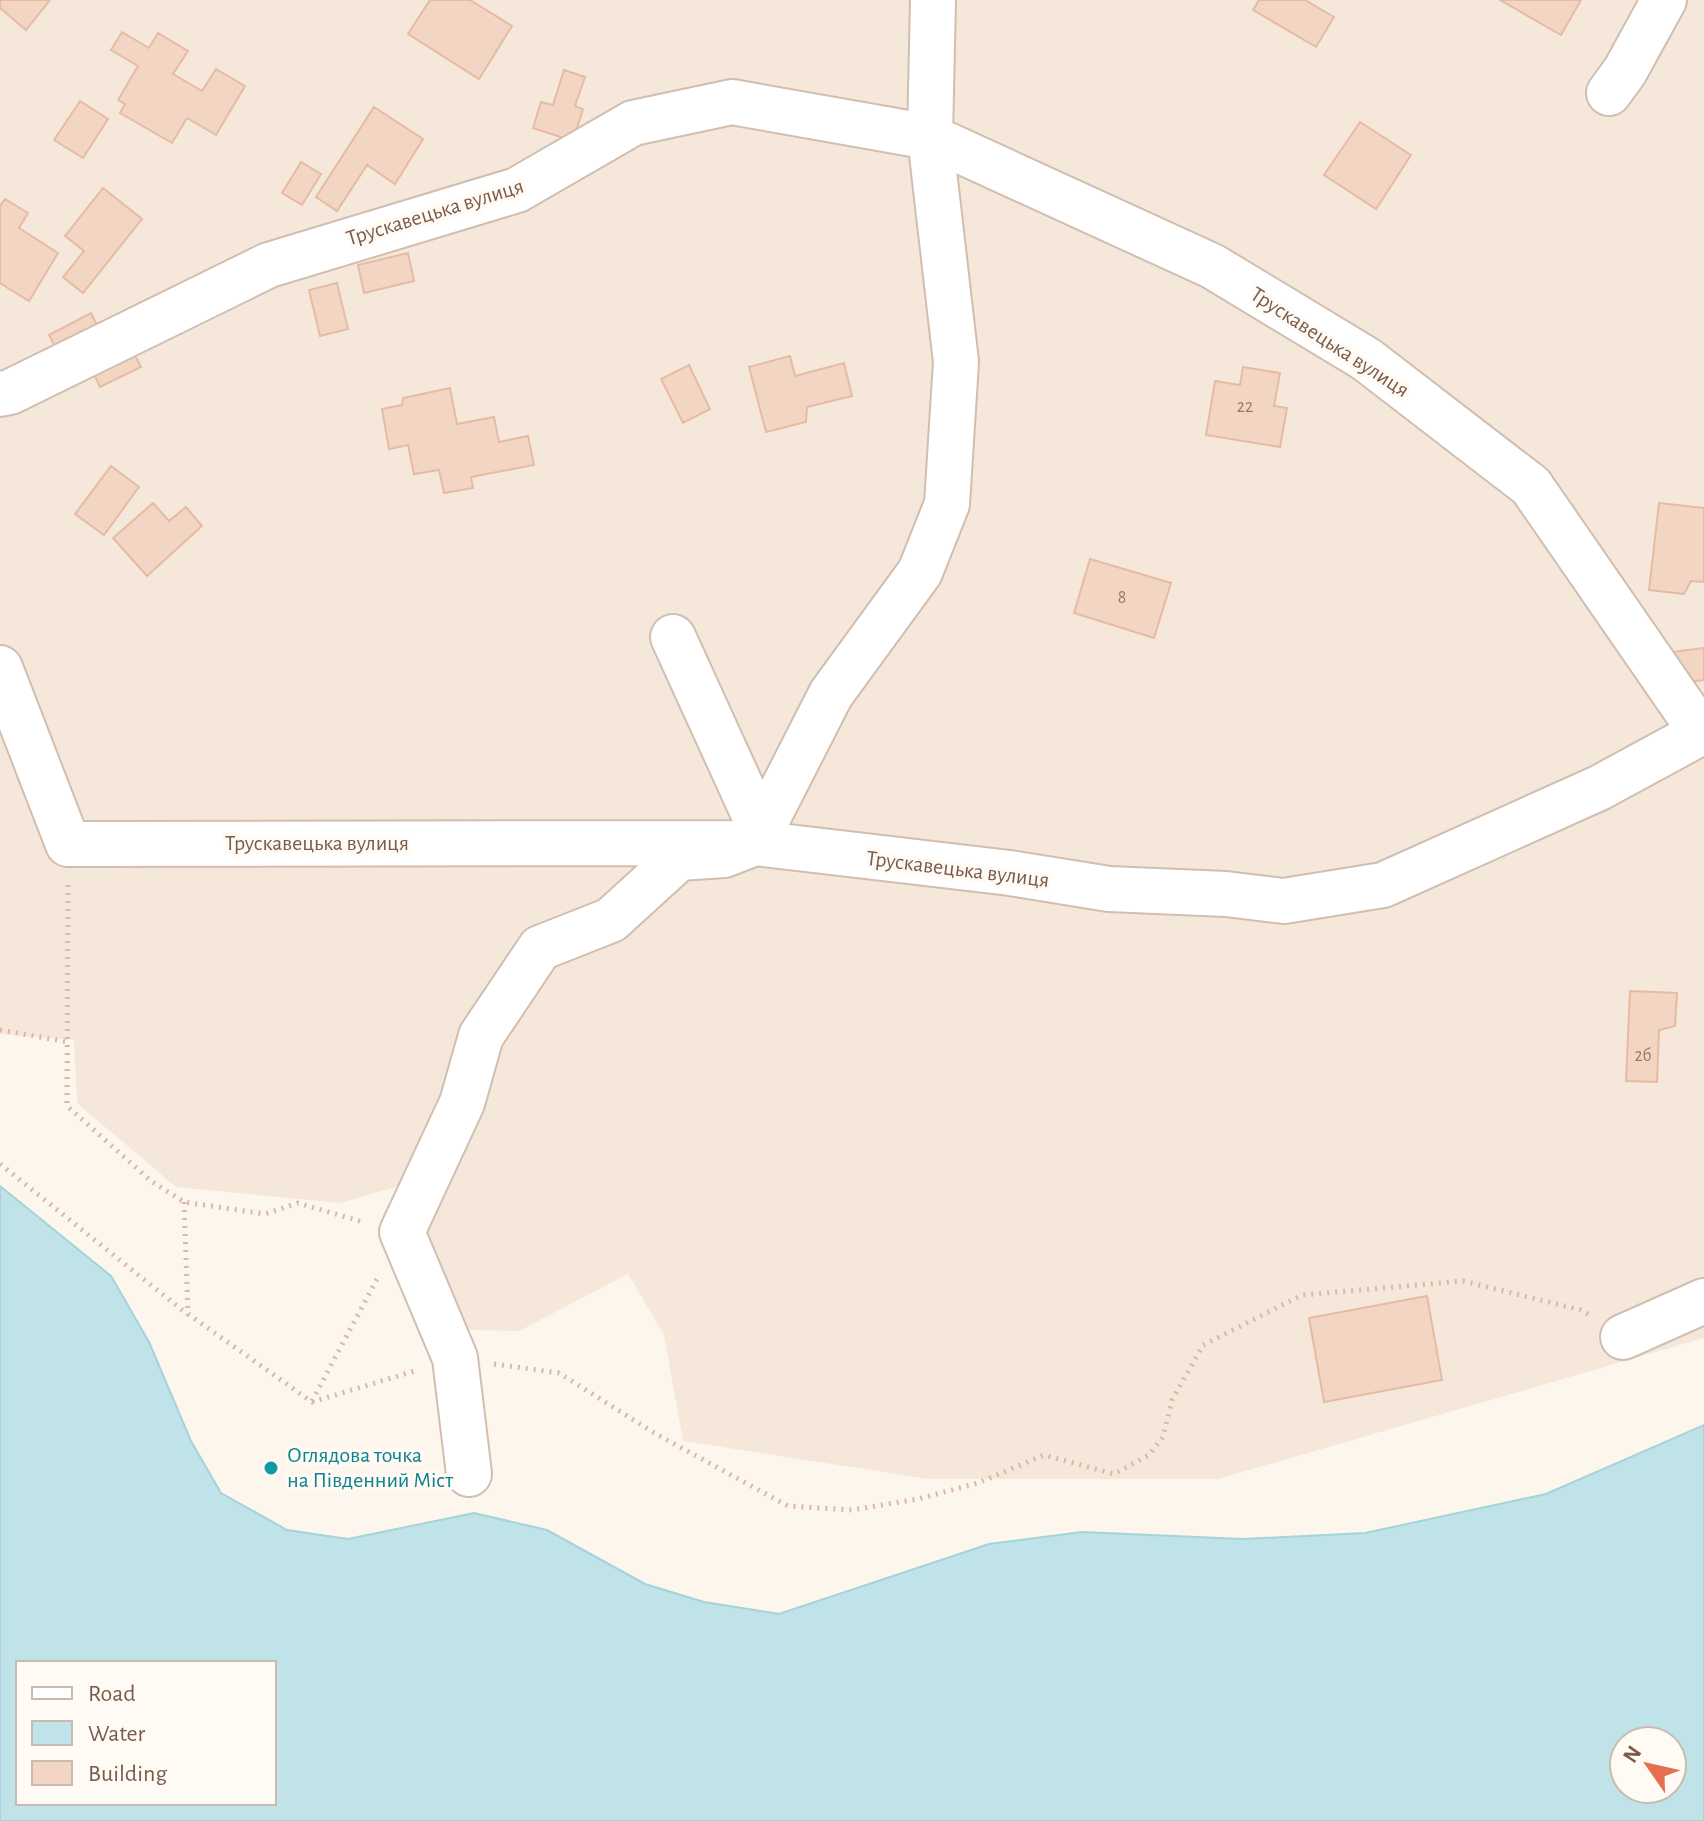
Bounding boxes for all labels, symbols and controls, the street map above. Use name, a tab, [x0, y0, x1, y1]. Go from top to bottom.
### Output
street label: Трускавецька вулиця	[344, 175, 526, 249]
street label: Трускавецька вулиця	[1247, 283, 1413, 401]
house number: 22	[1237, 398, 1253, 416]
house number: 8	[1118, 589, 1126, 607]
street label: Трускавецька вулиця	[225, 832, 409, 854]
street label: Трускавецька вулиця	[865, 847, 1051, 891]
house number: 2б	[1634, 1046, 1652, 1065]
place label: Оглядова точка на Південний Міст	[287, 1444, 454, 1491]
marker: Оглядова точка на Південний Міст	[262, 1459, 280, 1477]
legend	[16, 1661, 276, 1805]
text: Road	[88, 1682, 136, 1706]
text: Water	[88, 1722, 146, 1746]
north arrow	[1608, 1725, 1688, 1805]
text: N	[1619, 1742, 1646, 1767]
text: Building	[88, 1762, 167, 1786]

